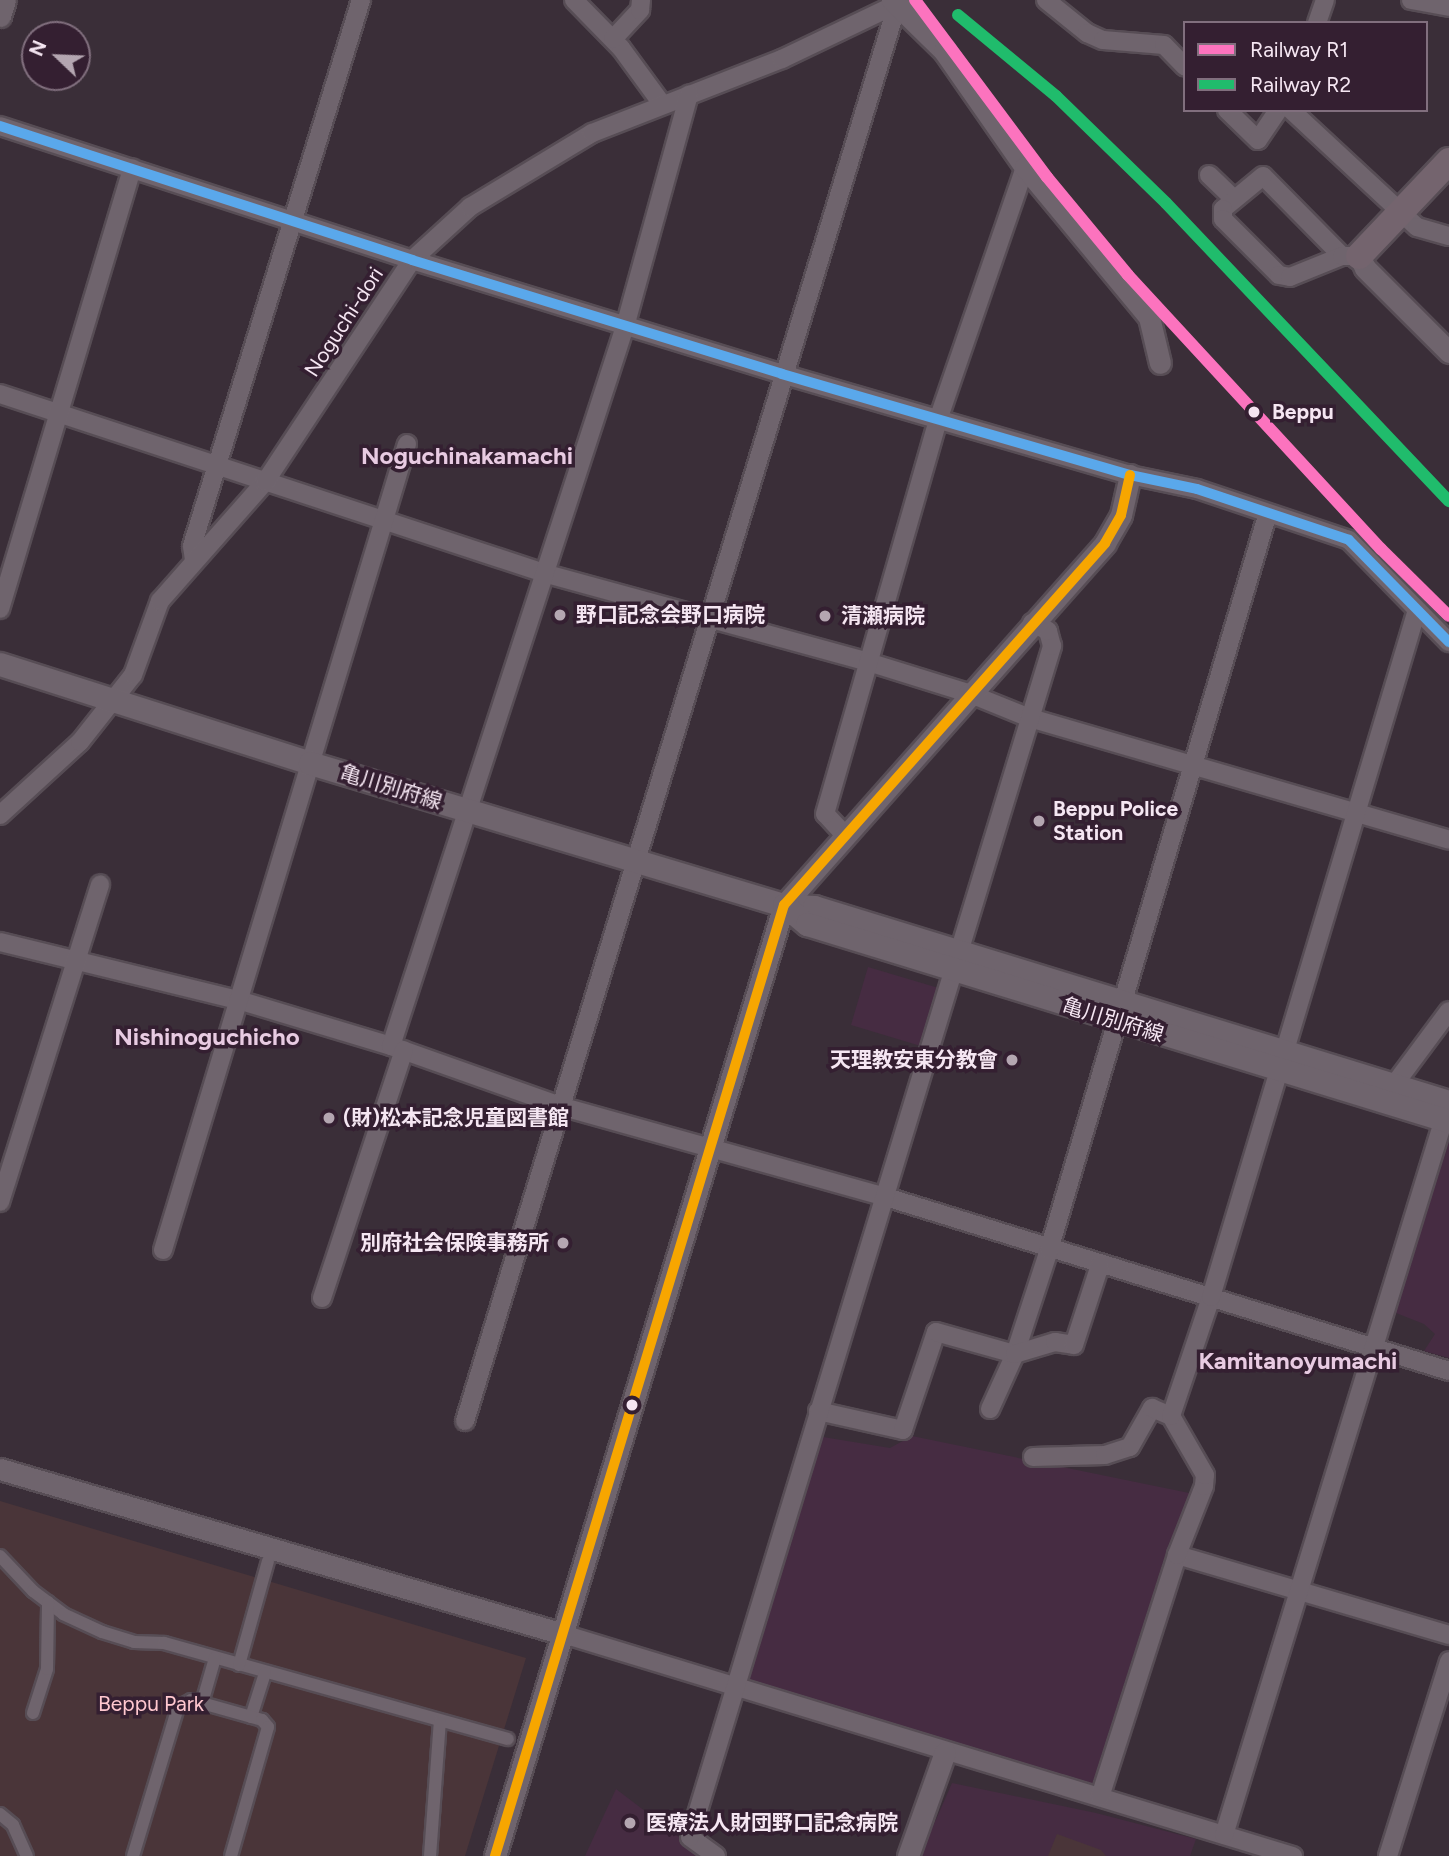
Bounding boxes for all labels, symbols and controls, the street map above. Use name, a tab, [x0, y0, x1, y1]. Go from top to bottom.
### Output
north arrow	[21, 21, 91, 91]
legend	[1183, 21, 1428, 112]
text: N	[25, 37, 52, 60]
text: Railway R1	[1250, 37, 1348, 62]
text: Railway R2	[1250, 72, 1351, 97]
street label: Noguchi-dori	[299, 262, 389, 382]
place label: Beppu	[1272, 399, 1334, 425]
marker: Beppu	[1242, 400, 1266, 424]
district label: Noguchinakamachi	[361, 442, 573, 470]
place label: 野口記念会野口病院	[576, 602, 765, 628]
place label: 清瀬病院	[841, 603, 925, 629]
marker: 野口記念会野口病院	[550, 605, 570, 625]
marker: 清瀬病院	[815, 606, 835, 626]
street label: 亀川別府線	[337, 760, 445, 814]
place label: Beppu Police Station	[1053, 796, 1178, 846]
marker: Beppu Police Station	[1031, 813, 1047, 829]
street label: 亀川別府線	[1059, 993, 1167, 1047]
district label: Nishinoguchicho	[114, 1023, 300, 1051]
place label: 天理教安東分教會	[830, 1047, 998, 1073]
marker: 天理教安東分教會	[1004, 1052, 1020, 1068]
place label: (財)松本記念児童図書館	[343, 1105, 569, 1131]
marker: (財)松本記念児童図書館	[321, 1110, 337, 1126]
place label: 別府社会保険事務所	[360, 1230, 549, 1256]
marker: 別府社会保険事務所	[555, 1235, 571, 1251]
district label: Kamitanoyumachi	[1199, 1347, 1397, 1375]
unlabelled marker	[625, 1398, 639, 1412]
park label: Beppu Park	[98, 1691, 204, 1717]
place label: 医療法人財団野口記念病院	[646, 1810, 898, 1836]
marker: 医療法人財団野口記念病院	[620, 1813, 640, 1833]

